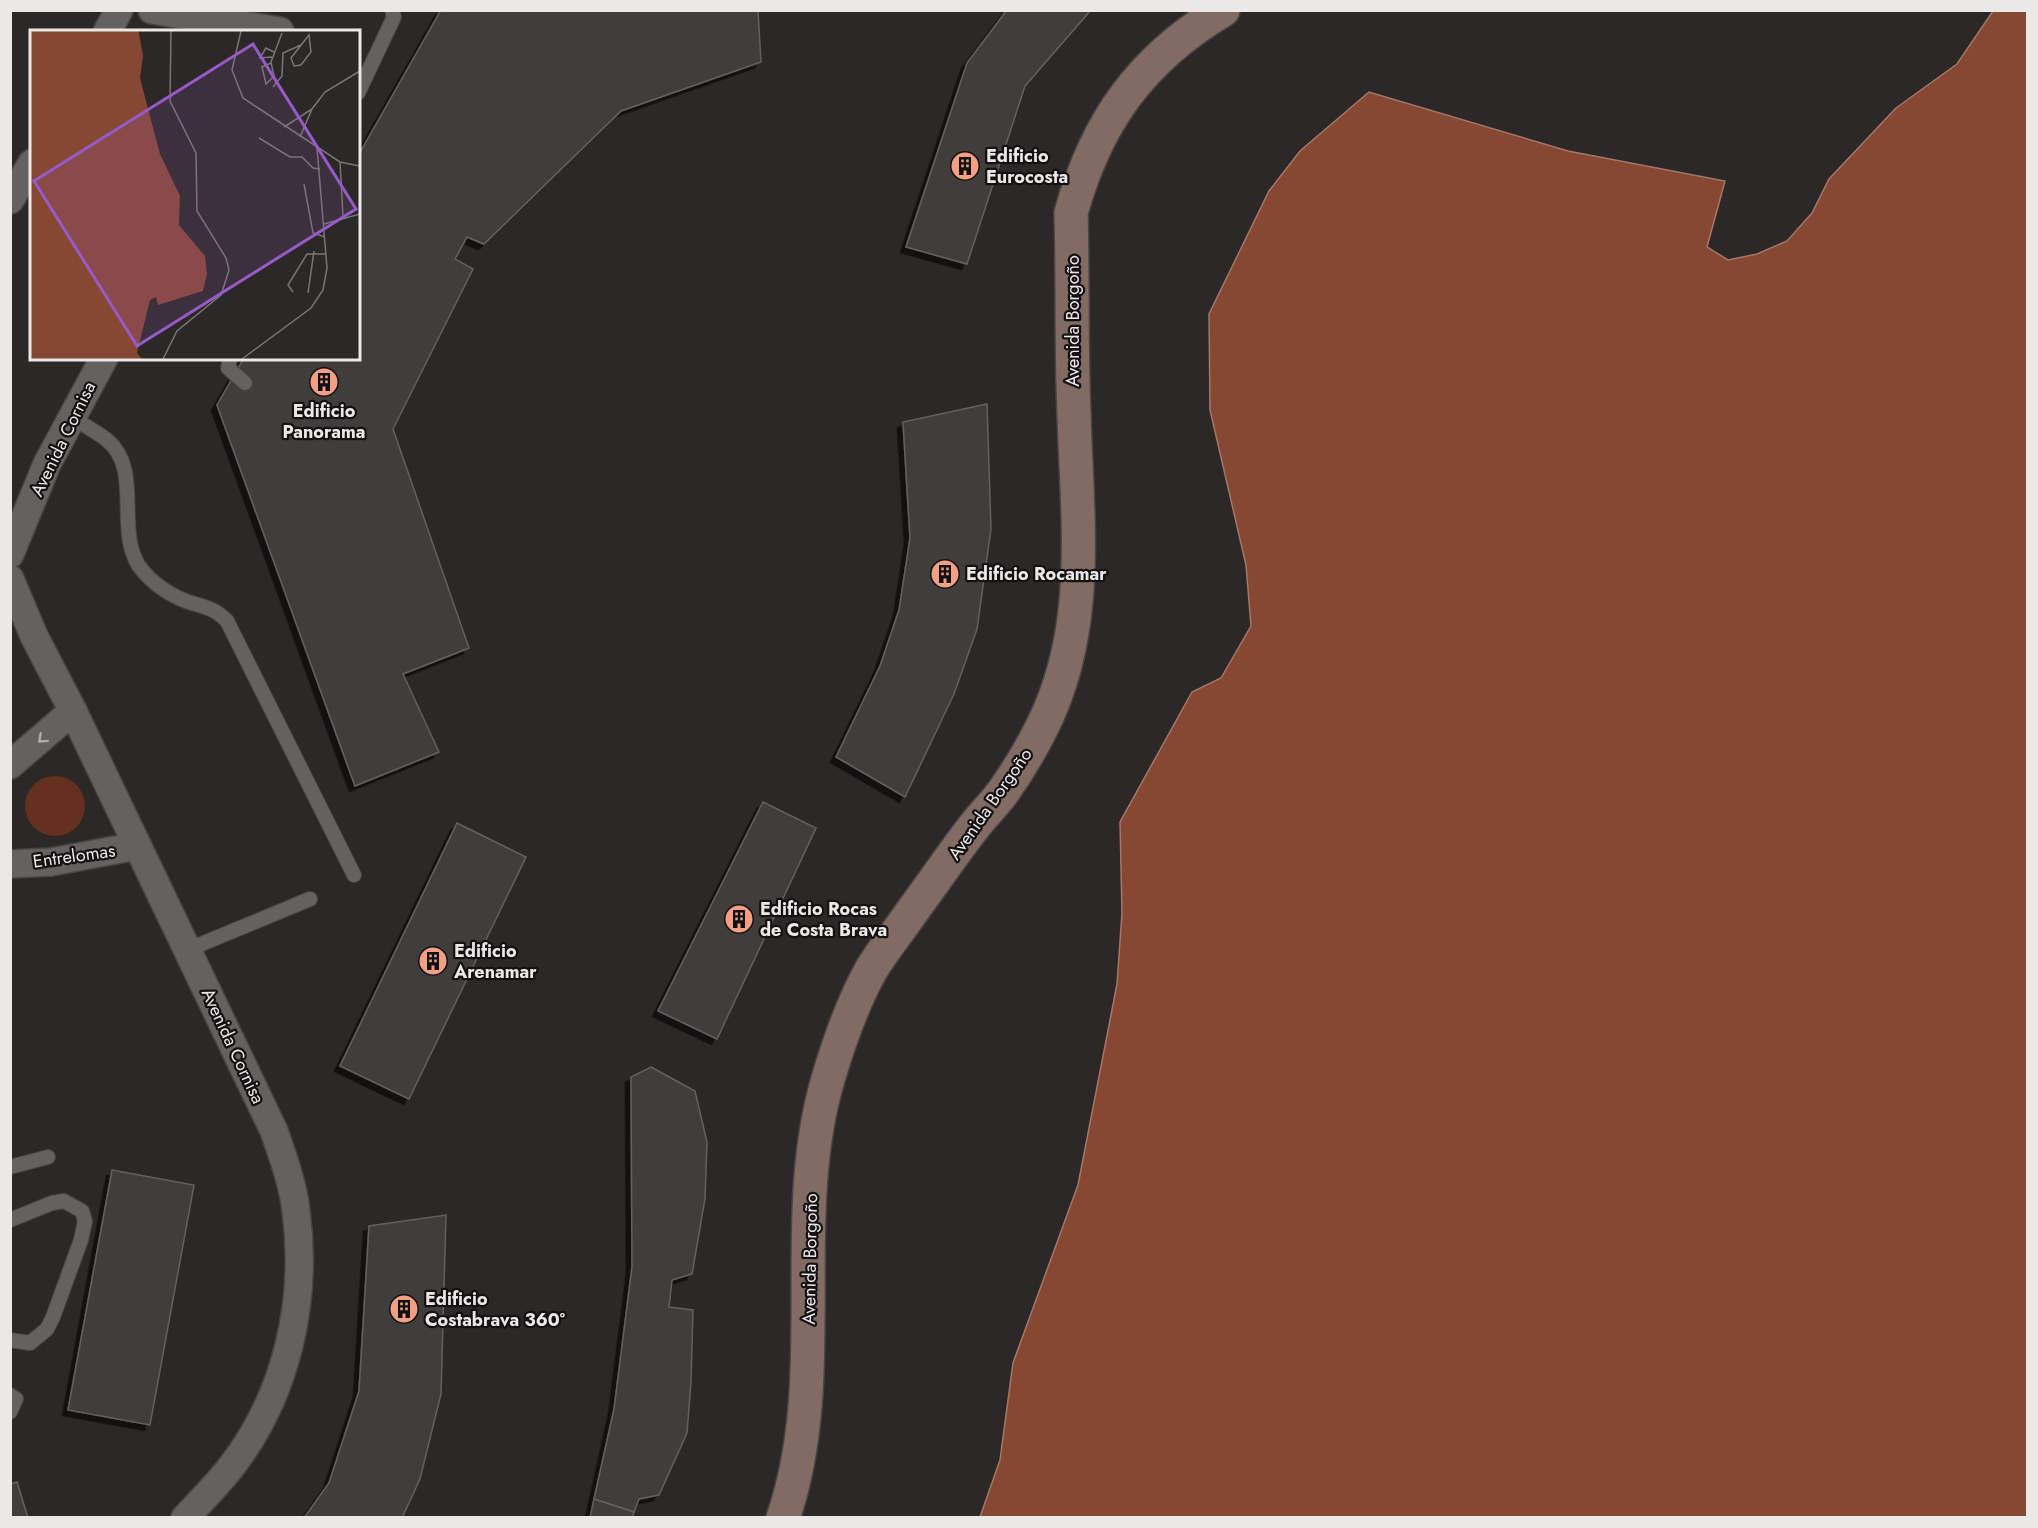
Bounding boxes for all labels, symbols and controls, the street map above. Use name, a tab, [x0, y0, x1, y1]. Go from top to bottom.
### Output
inset map	[30, 30, 360, 360]
place label: Edificio Eurocosta	[986, 143, 1068, 190]
building icon: Edificio Eurocosta	[949, 150, 981, 182]
street label: Avenida Borgoño	[1060, 255, 1086, 387]
building icon: Edificio Panorama	[308, 366, 340, 398]
street label: Avenida Cornisa	[24, 377, 102, 501]
place label: Edificio Panorama	[283, 398, 365, 445]
building icon: Edificio Rocamar	[929, 558, 961, 590]
place label: Edificio Rocamar	[966, 561, 1107, 587]
one-way arrow	[38, 732, 49, 743]
street label: Avenida Borgoño	[942, 743, 1038, 865]
street label: Entrelomas	[31, 837, 117, 875]
place label: Edificio Rocas de Costa Brava	[760, 896, 887, 943]
building icon: Edificio Rocas de Costa Brava	[723, 903, 755, 935]
place label: Edificio Arenamar	[453, 938, 537, 985]
building icon: Edificio Arenamar	[417, 945, 449, 977]
street label: Avenida Cornisa	[195, 984, 271, 1108]
street label: Avenida Borgoño	[796, 1193, 824, 1325]
place label: Edificio Costabrava 360°	[425, 1286, 566, 1333]
building icon: Edificio Costabrava 360°	[388, 1293, 420, 1325]

